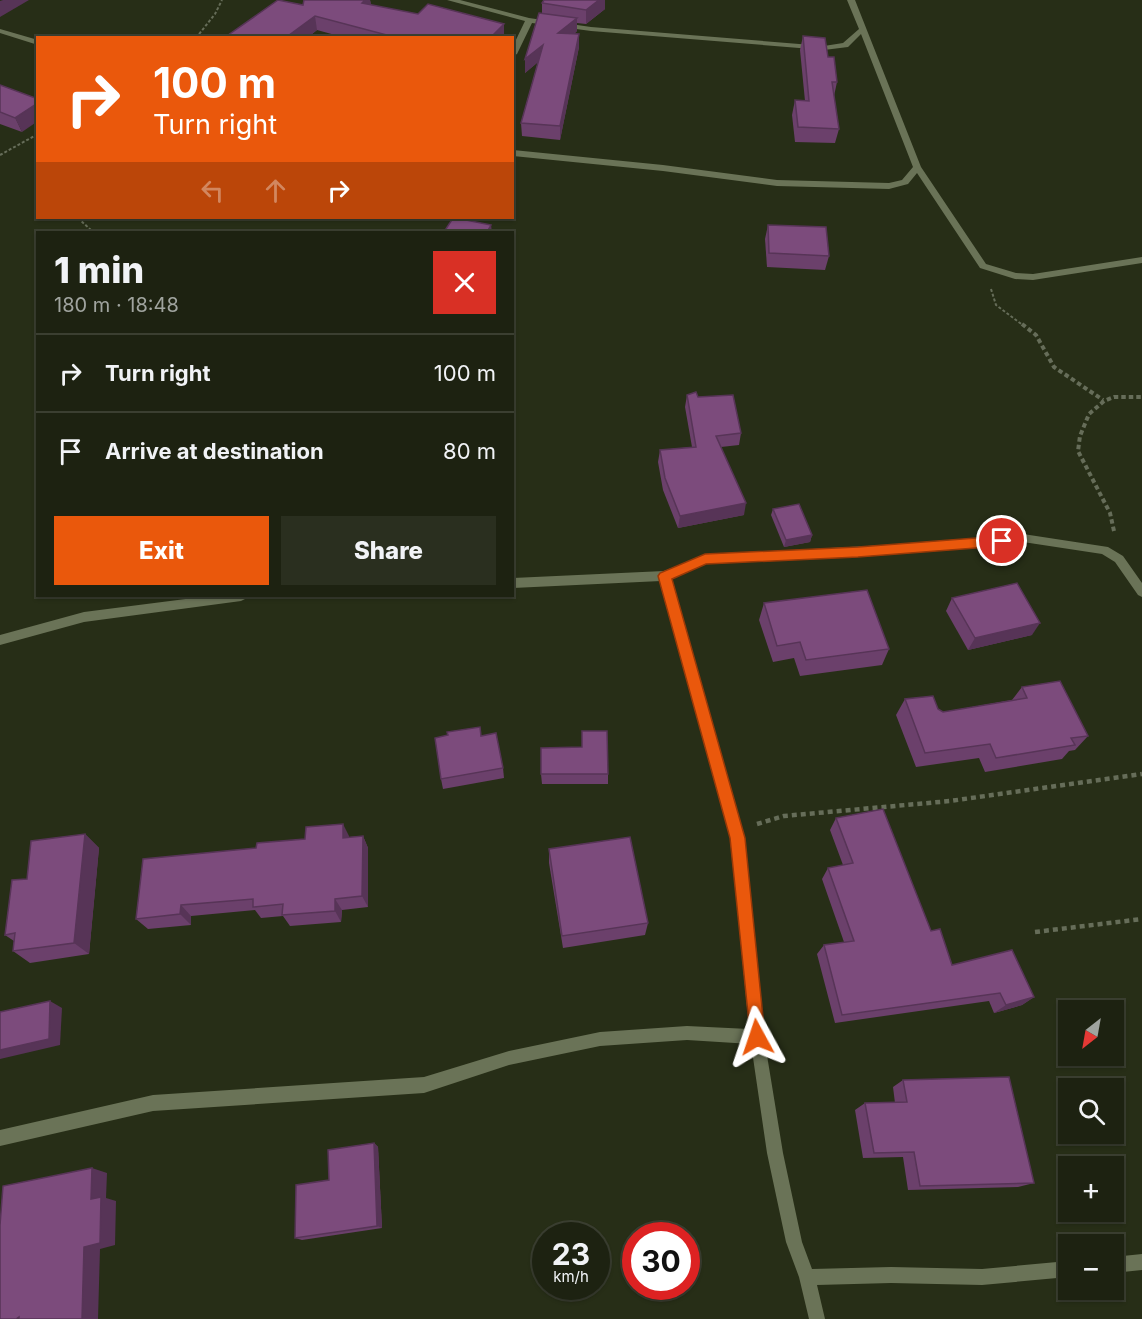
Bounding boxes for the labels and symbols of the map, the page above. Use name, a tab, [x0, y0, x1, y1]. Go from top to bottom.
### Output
pin	[976, 515, 1027, 566]
north arrow	[1058, 1000, 1124, 1066]
position arrow	[725, 1005, 789, 1069]
speed limit sign: 30	[622, 1222, 700, 1300]

